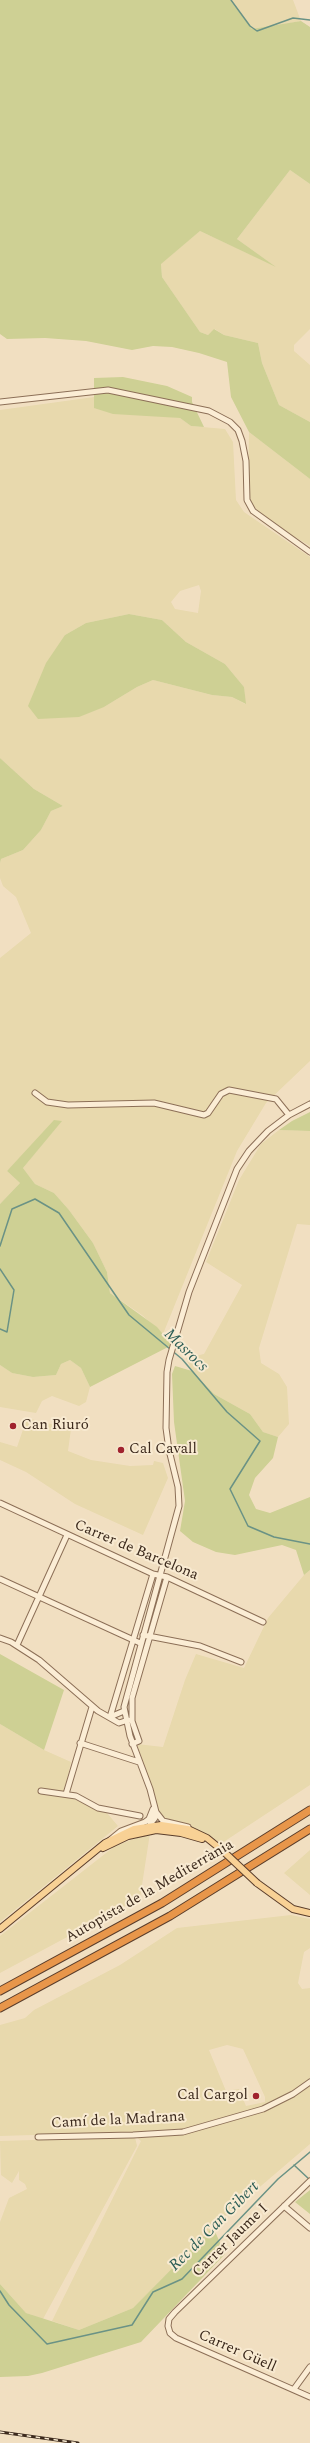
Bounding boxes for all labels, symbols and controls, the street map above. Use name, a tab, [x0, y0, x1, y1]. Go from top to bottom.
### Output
water label: Masrocs	[159, 1325, 211, 1377]
place label: Can Riuró	[21, 1417, 89, 1435]
marker: Can Riuró	[8, 1421, 18, 1431]
place label: Cal Cavall	[129, 1441, 197, 1459]
marker: Cal Cavall	[116, 1445, 126, 1455]
street label: Carrer de Barcelona	[71, 1517, 201, 1585]
street label: Autopista de la Mediterrània	[63, 1836, 237, 1948]
place label: Cal Cargol	[177, 2087, 248, 2105]
marker: Cal Cargol	[251, 2091, 261, 2101]
street label: Camí de la Madrana	[51, 2109, 185, 2133]
water label: Rec de Can Gibert	[166, 2178, 264, 2276]
street label: Carrer Jaume I	[189, 2200, 273, 2282]
street label: Carrer Güell	[195, 2327, 279, 2377]

